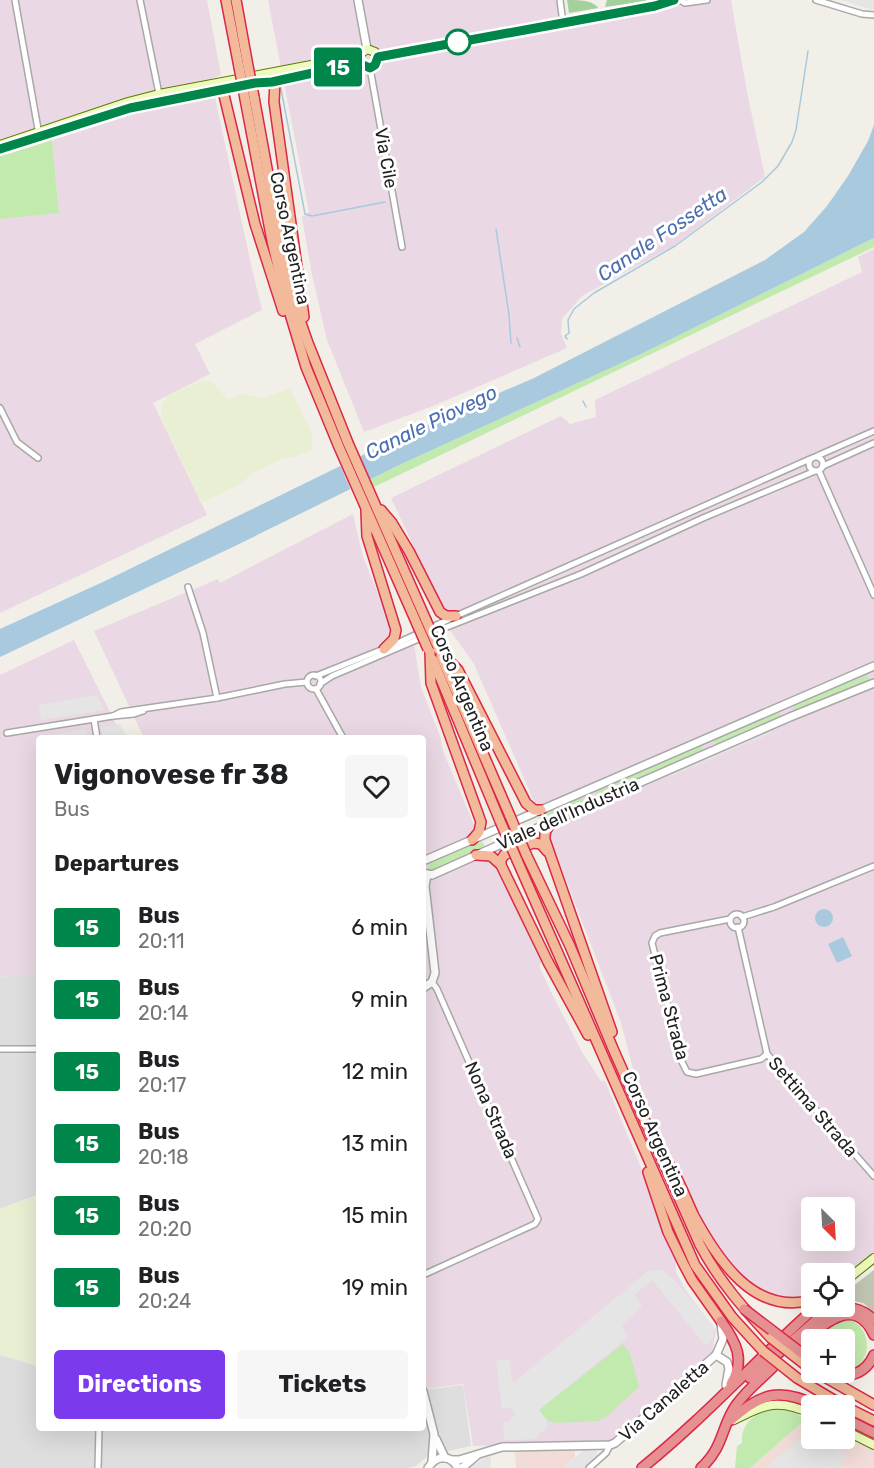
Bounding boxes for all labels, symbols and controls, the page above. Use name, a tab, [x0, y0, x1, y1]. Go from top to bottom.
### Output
unlabelled marker	[445, 29, 471, 55]
line badge: 15	[311, 48, 365, 86]
text: 15	[326, 55, 350, 80]
street label: Via Cile	[370, 126, 402, 190]
street label: Corso Argentina	[265, 170, 315, 306]
water label: Canale Fossetta	[593, 182, 732, 286]
water label: Canale Piovego	[361, 380, 501, 464]
street label: Corso Argentina	[425, 621, 499, 755]
button: heart	[345, 755, 408, 818]
text: Vigonovese fr 38	[54, 758, 289, 791]
street label: Viale dell'Industria	[494, 773, 642, 855]
text: Bus	[54, 797, 90, 821]
text: Departures	[54, 850, 179, 877]
text: Bus	[138, 902, 180, 929]
text: 6 min	[351, 914, 408, 941]
text: 15	[75, 915, 99, 940]
text: 20:11	[138, 929, 185, 953]
street label: Prima Strada	[644, 952, 694, 1062]
text: Bus	[138, 974, 180, 1001]
text: 9 min	[351, 986, 408, 1013]
text: 15	[75, 987, 99, 1012]
text: 20:14	[138, 1001, 189, 1025]
text: Bus	[138, 1046, 180, 1073]
street label: Settima Strada	[764, 1052, 862, 1162]
text: 12 min	[342, 1058, 408, 1085]
street label: Nona Strada	[460, 1058, 522, 1162]
text: 15	[75, 1059, 99, 1084]
street label: Corso Argentina	[617, 1068, 693, 1200]
text: 20:17	[138, 1073, 186, 1097]
text: Bus	[138, 1118, 180, 1145]
text: 13 min	[342, 1130, 408, 1157]
text: 15	[75, 1131, 99, 1156]
text: 20:18	[138, 1145, 189, 1169]
text: Bus	[138, 1190, 180, 1217]
north arrow	[801, 1197, 855, 1251]
map controls	[801, 1197, 855, 1449]
text: 15 min	[342, 1202, 408, 1229]
text: 15	[75, 1203, 99, 1228]
text: 20:20	[138, 1217, 192, 1241]
text: Bus	[138, 1262, 180, 1289]
button: locate	[801, 1263, 855, 1317]
text: 19 min	[342, 1274, 408, 1301]
text: 15	[75, 1275, 99, 1300]
text: 20:24	[138, 1289, 192, 1313]
button: +	[801, 1329, 855, 1383]
button: Directions	[54, 1350, 225, 1419]
button: Tickets	[237, 1350, 408, 1419]
street label: Via Canaletta	[615, 1356, 713, 1446]
button: −	[801, 1395, 855, 1449]

